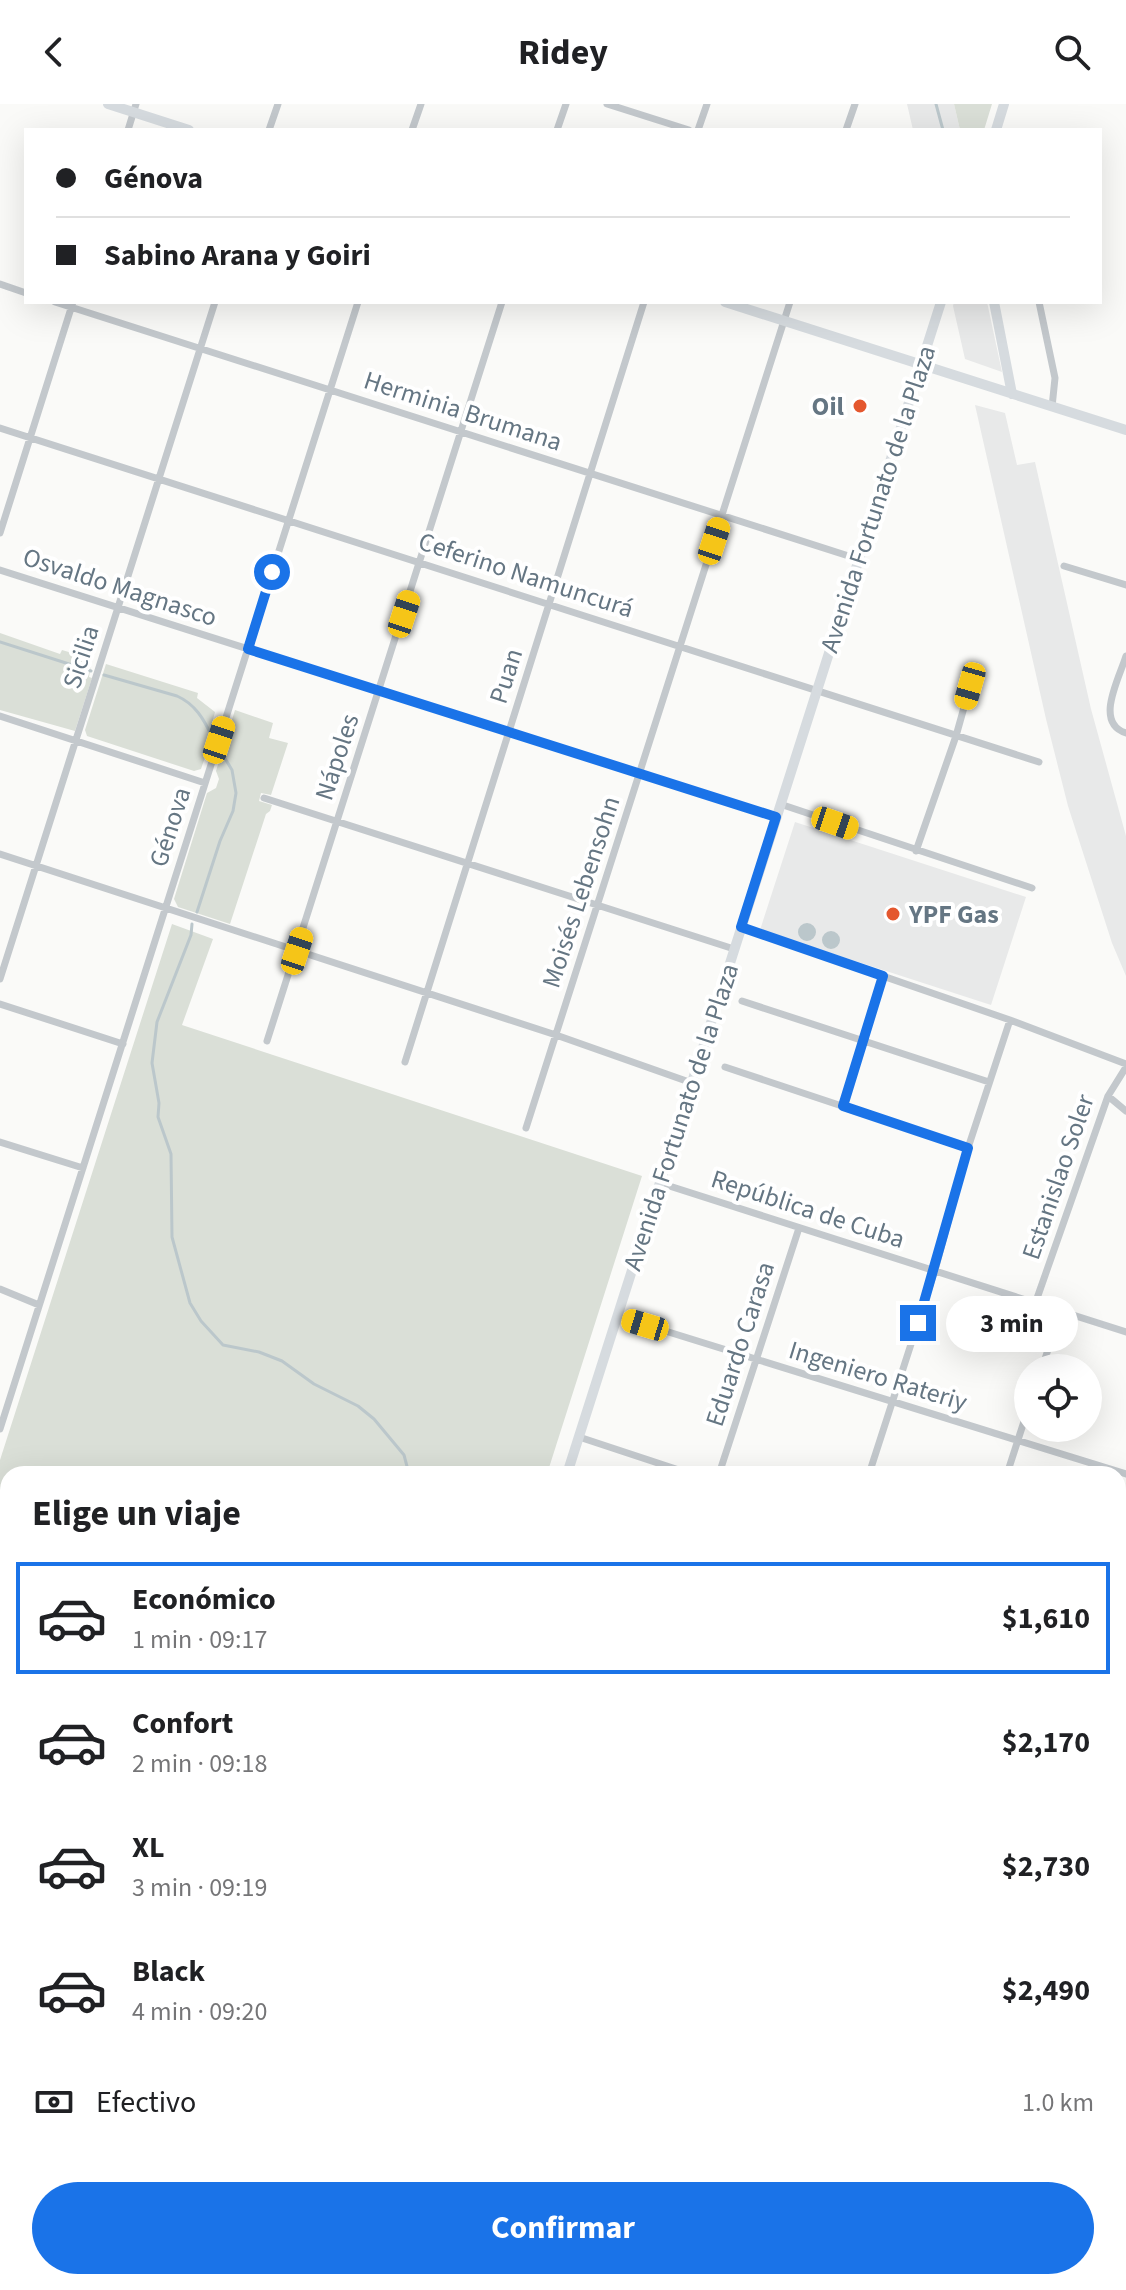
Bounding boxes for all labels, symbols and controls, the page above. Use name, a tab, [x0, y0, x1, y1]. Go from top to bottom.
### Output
text: Ridey	[518, 27, 608, 78]
icon: back	[32, 30, 76, 74]
icon: search	[1050, 30, 1094, 74]
text: Génova	[104, 157, 203, 200]
text: Sabino Arana y Goiri	[104, 234, 371, 277]
street label: Avenida Fortunato de la Plaza	[811, 341, 945, 657]
street label: Herminia Brumana	[359, 362, 567, 460]
place label: Oil	[812, 388, 845, 425]
marker: Oil	[851, 397, 869, 415]
car	[695, 514, 733, 568]
street label: Ceferino Namuncurá	[414, 523, 638, 627]
street label: Osvaldo Magnasco	[18, 538, 222, 636]
route start	[254, 554, 290, 590]
car	[385, 587, 423, 641]
street label: Sicilia	[53, 621, 109, 693]
street label: Puan	[480, 644, 532, 708]
car	[952, 660, 988, 712]
street label: Nápoles	[306, 709, 368, 805]
car	[200, 713, 238, 767]
street label: Génova	[140, 782, 200, 872]
street label: Moisés Lebensohn	[533, 791, 629, 993]
car	[808, 804, 862, 842]
place label: YPF Gas	[908, 896, 999, 933]
marker: YPF Gas	[884, 905, 902, 923]
car	[278, 924, 316, 978]
street label: Avenida Fortunato de la Plaza	[614, 959, 748, 1275]
street label: Estanislao Soler	[1012, 1089, 1104, 1265]
street label: República de Cuba	[706, 1160, 910, 1258]
street label: Eduardo Carasa	[696, 1257, 784, 1431]
callout: 3 min	[946, 1295, 1078, 1351]
route end	[900, 1305, 936, 1341]
text: 3 min	[980, 1305, 1044, 1342]
car	[619, 1307, 671, 1343]
street label: Ingeniero Rateriy	[784, 1331, 972, 1421]
map controls	[1014, 1354, 1102, 1442]
button: locate	[1014, 1354, 1102, 1442]
text: Elige un viaje	[32, 1488, 241, 1539]
text: Económico	[132, 1578, 276, 1621]
icon: car	[36, 1582, 108, 1654]
text: $1,610	[1002, 1597, 1090, 1640]
text: 1 min · 09:17	[132, 1621, 267, 1658]
text: Confort	[132, 1702, 233, 1745]
icon: car	[36, 1706, 108, 1778]
text: $2,170	[1002, 1721, 1090, 1764]
text: 2 min · 09:18	[132, 1745, 267, 1782]
text: XL	[132, 1826, 165, 1869]
icon: car	[36, 1830, 108, 1902]
text: $2,730	[1002, 1845, 1090, 1888]
text: 3 min · 09:19	[132, 1869, 267, 1906]
text: Black	[132, 1950, 205, 1993]
icon: car	[36, 1954, 108, 2026]
text: $2,490	[1002, 1969, 1090, 2012]
text: 4 min · 09:20	[132, 1993, 267, 2030]
icon: cash	[32, 2080, 76, 2124]
text: Efectivo	[96, 2081, 196, 2124]
text: 1.0 km	[1022, 2084, 1094, 2121]
button: Confirmar	[32, 2182, 1094, 2274]

